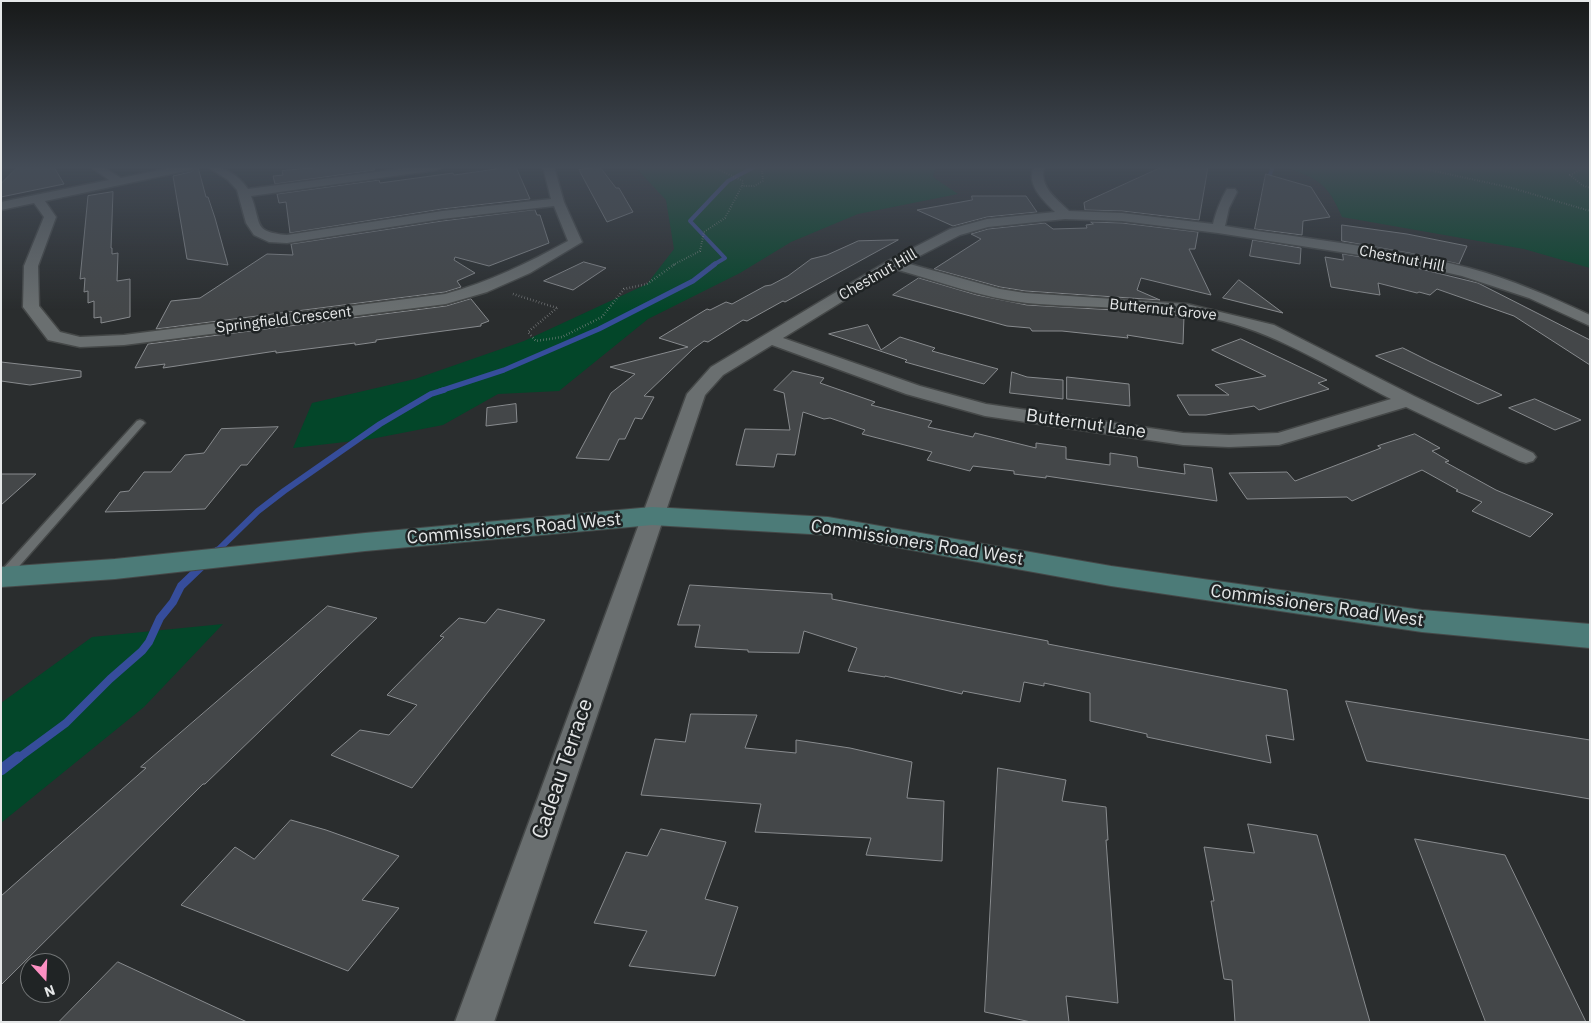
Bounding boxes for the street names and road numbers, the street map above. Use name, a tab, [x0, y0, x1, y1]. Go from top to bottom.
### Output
street label: Chestnut Hill	[1358, 242, 1446, 276]
street label: Chestnut Hill	[836, 246, 920, 304]
street label: Butternut Grove	[1108, 295, 1218, 325]
street label: Springfield Crescent	[215, 303, 353, 337]
street label: Butternut Lane	[1025, 405, 1147, 443]
street label: Commissioners Road West	[406, 509, 622, 549]
street label: Commissioners Road West	[809, 516, 1025, 570]
street label: Commissioners Road West	[1209, 580, 1425, 632]
street label: Cadeau Terrace	[527, 696, 599, 842]

